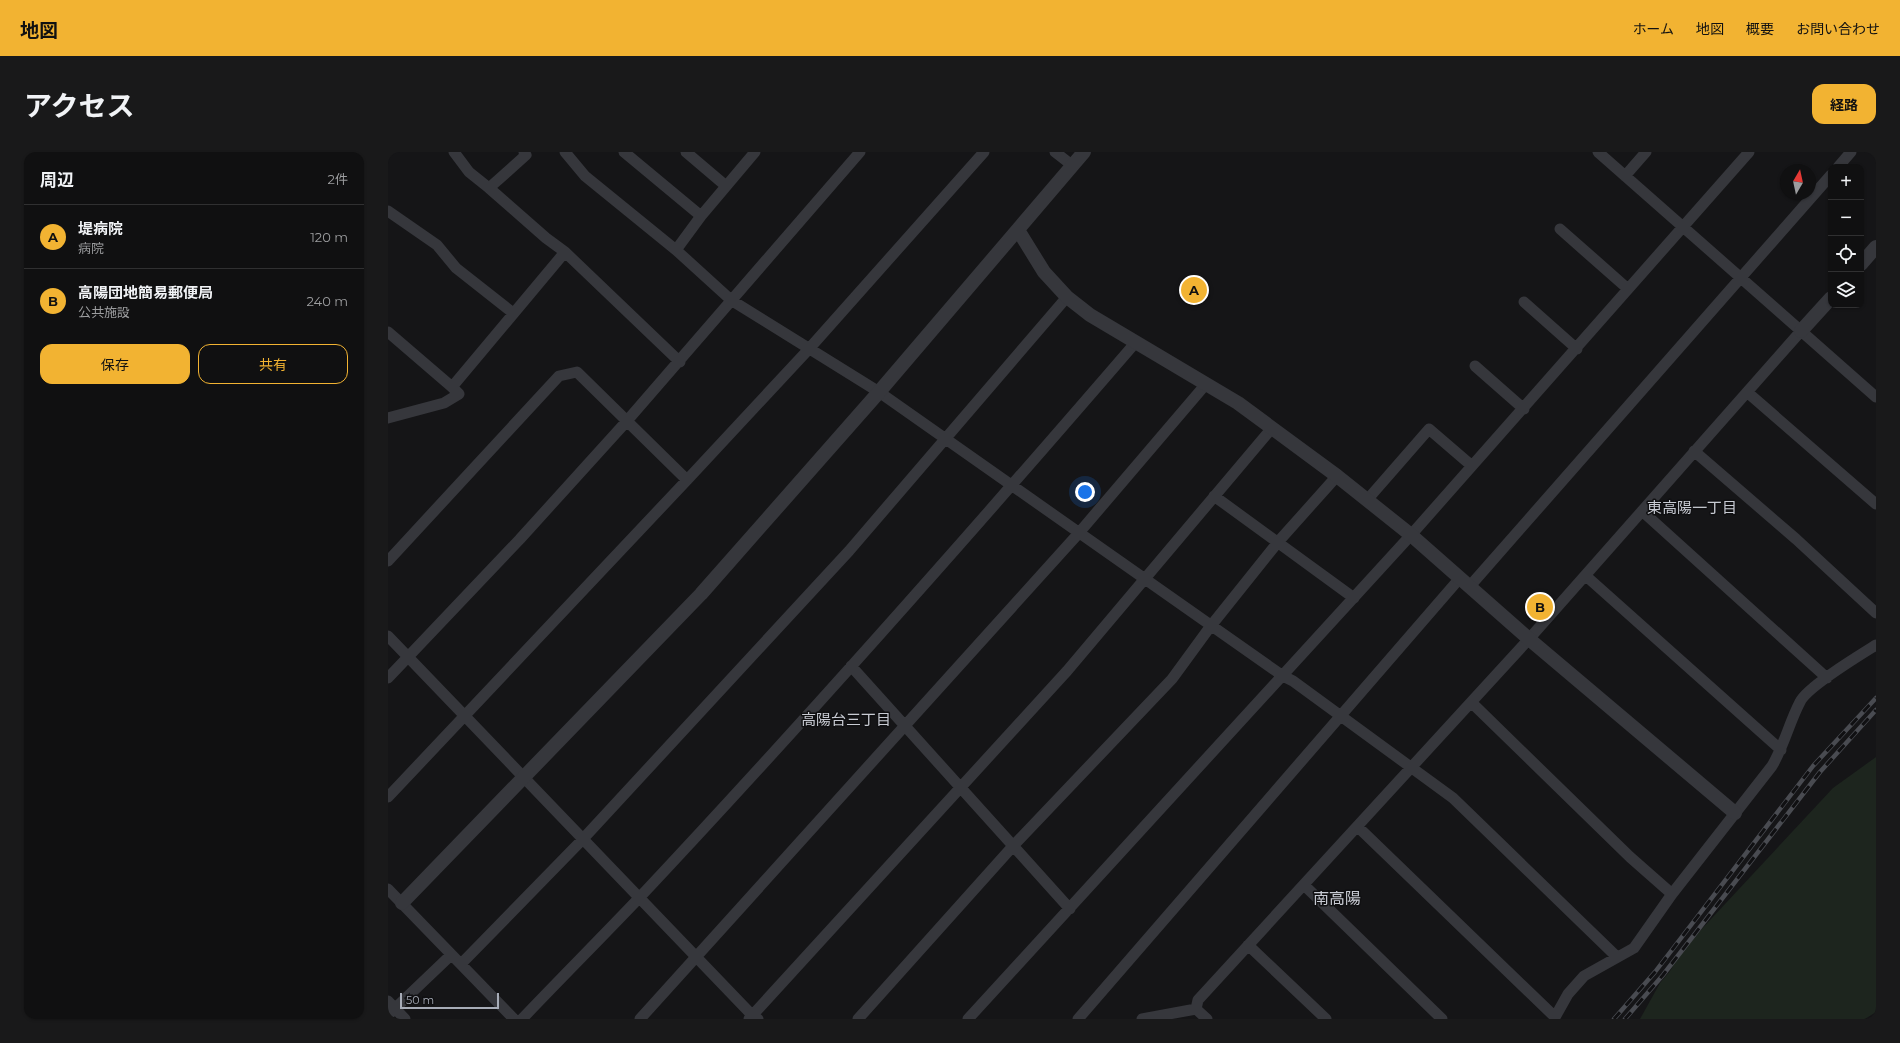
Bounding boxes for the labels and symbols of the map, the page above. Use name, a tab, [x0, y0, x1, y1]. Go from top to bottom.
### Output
north arrow	[1780, 164, 1816, 200]
pin: A	[1181, 275, 1207, 305]
your location	[1075, 482, 1095, 502]
district label: 東高陽一丁目	[1647, 498, 1737, 517]
pin: B	[1527, 592, 1553, 622]
district label: 高陽台三丁目	[801, 710, 891, 729]
district label: 南高陽	[1313, 889, 1361, 908]
scale bar	[400, 991, 499, 1010]

